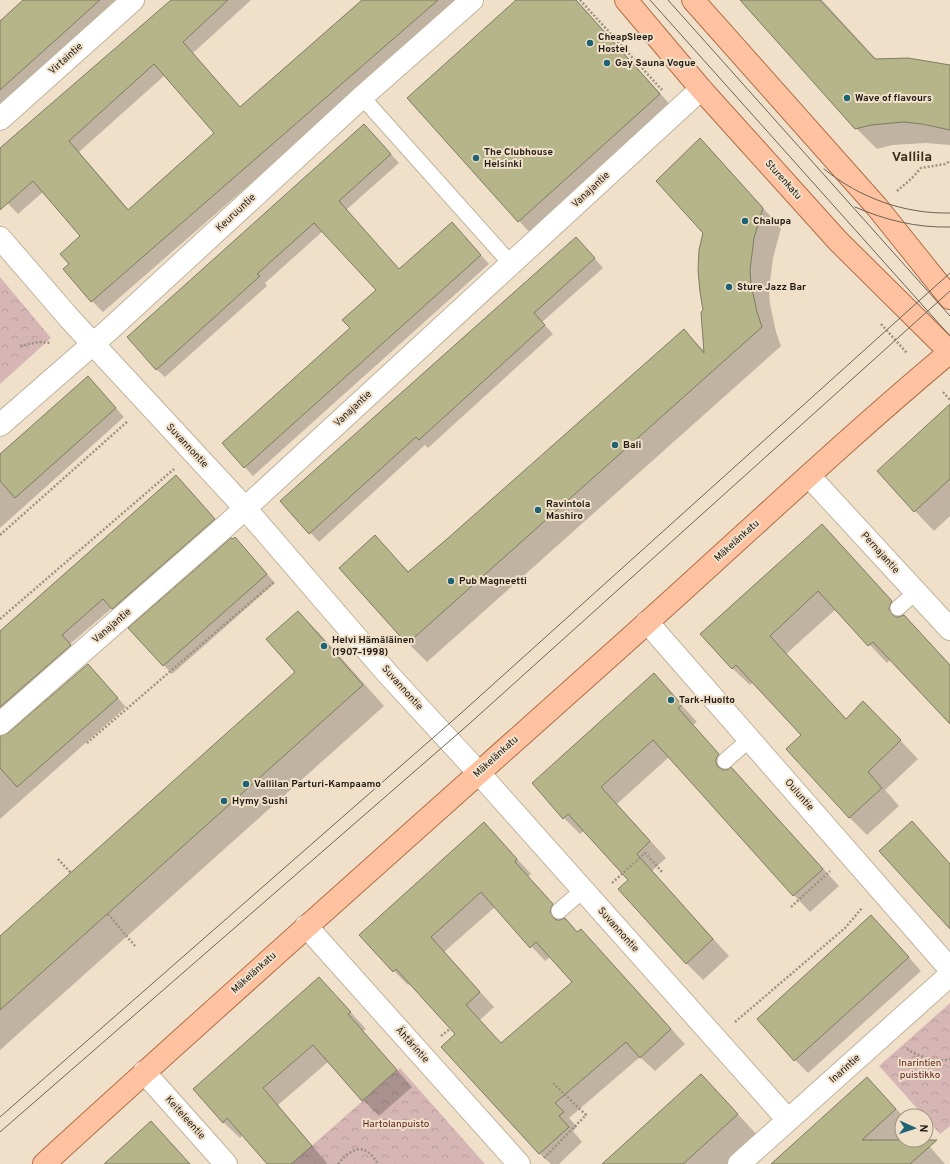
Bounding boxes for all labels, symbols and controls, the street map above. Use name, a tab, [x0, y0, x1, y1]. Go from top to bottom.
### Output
place label: CheapSleep Hostel	[598, 31, 654, 56]
marker: CheapSleep Hostel	[585, 38, 595, 48]
street label: Virtaintie	[46, 40, 86, 78]
place label: Gay Sauna Vogue	[615, 57, 696, 70]
marker: Gay Sauna Vogue	[602, 58, 612, 68]
place label: Wave of flavours	[855, 92, 932, 105]
marker: Wave of flavours	[842, 93, 852, 103]
place label: The Clubhouse Helsinki	[484, 146, 553, 171]
district label: Vallila	[892, 149, 932, 166]
marker: The Clubhouse Helsinki	[471, 153, 481, 163]
street label: Sturenkatu	[762, 157, 804, 203]
street label: Vanajantie	[569, 169, 613, 211]
street label: Keuruuntie	[213, 191, 259, 235]
place label: Chalupa	[753, 215, 791, 228]
marker: Chalupa	[740, 216, 750, 226]
place label: Sture Jazz Bar	[737, 281, 807, 294]
marker: Sture Jazz Bar	[724, 282, 734, 292]
street label: Vanajantie	[331, 388, 375, 430]
street label: Suvannontie	[163, 421, 211, 471]
place label: Bali	[623, 439, 641, 452]
marker: Bali	[610, 440, 620, 450]
place label: Ravintola Mashiro	[546, 498, 590, 523]
marker: Ravintola Mashiro	[533, 505, 543, 515]
street label: Mäkelänkatu	[712, 517, 762, 565]
street label: Pernajantie	[858, 529, 902, 577]
place label: Pub Magneetti	[459, 575, 527, 588]
marker: Pub Magneetti	[446, 576, 456, 586]
street label: Vanajantie	[90, 606, 134, 646]
place label: Helvi Hämäläinen (1907–1998)	[332, 634, 414, 659]
marker: Helvi Hämäläinen (1907–1998)	[319, 641, 329, 651]
street label: Suvannontie	[378, 663, 426, 713]
place label: Tark-Huolto	[679, 694, 735, 707]
marker: Tark-Huolto	[666, 695, 676, 705]
street label: Mäkelänkatu	[471, 733, 521, 781]
street label: Ouluntie	[782, 776, 816, 814]
place label: Vallilan Parturi-Kampaamo	[254, 778, 381, 791]
marker: Vallilan Parturi-Kampaamo	[241, 779, 251, 789]
place label: Hymy Sushi	[232, 795, 288, 808]
marker: Hymy Sushi	[219, 796, 229, 806]
street label: Suvannontie	[594, 905, 642, 955]
street label: Mäkelänkatu	[229, 949, 279, 997]
street label: Ähtärintie	[392, 1024, 432, 1066]
street label: Inarintie	[827, 1052, 863, 1086]
park label: Inarintien puistikko	[899, 1057, 941, 1082]
street label: Keiteleentie	[162, 1094, 208, 1142]
north arrow	[894, 1108, 934, 1148]
park label: Hartolanpuisto	[363, 1118, 430, 1131]
text: N	[916, 1124, 930, 1133]

